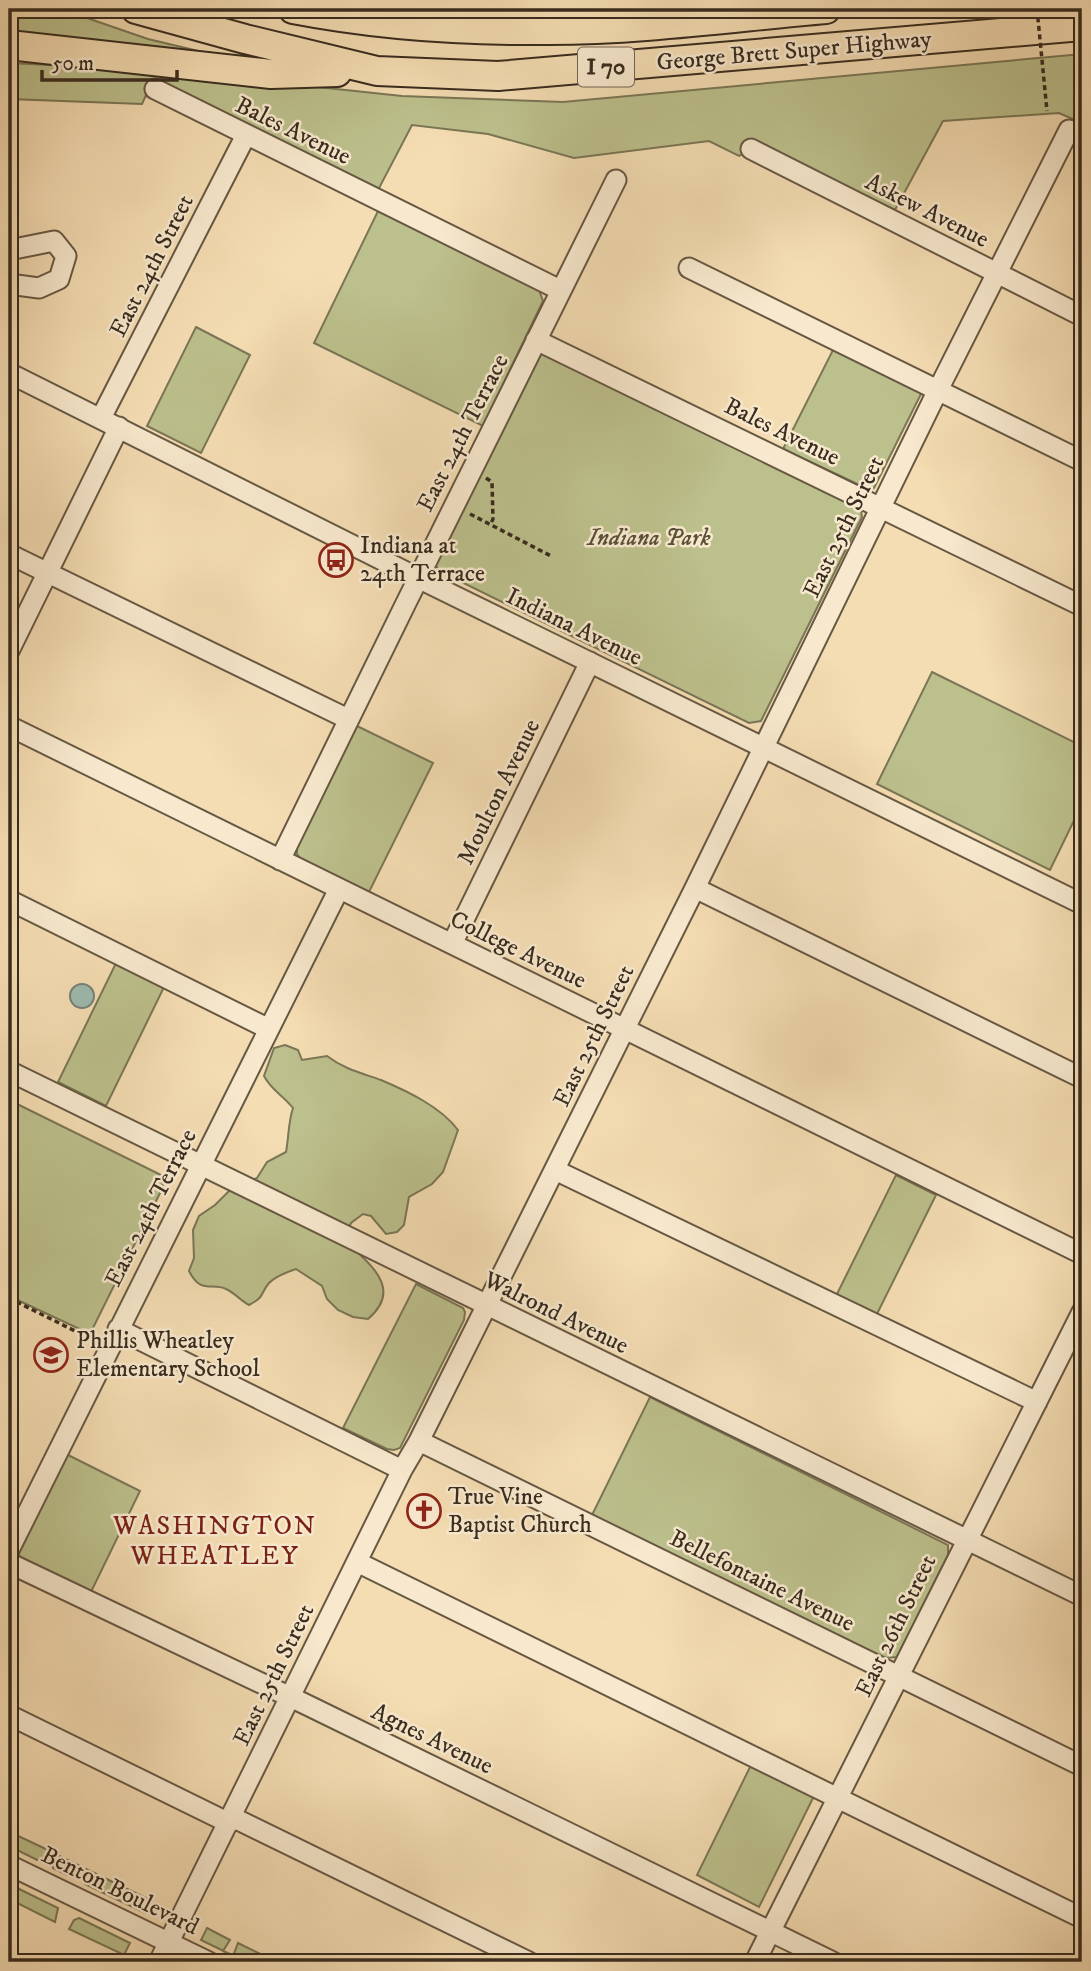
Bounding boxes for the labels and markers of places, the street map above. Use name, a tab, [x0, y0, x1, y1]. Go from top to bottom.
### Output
place label: Indiana at 24th Terrace	[360, 531, 485, 589]
bus stop icon: Indiana at 24th Terrace	[317, 541, 355, 579]
place label: Phillis Wheatley Elementary School	[76, 1326, 260, 1384]
school or university icon: Phillis Wheatley Elementary School	[32, 1336, 70, 1374]
place label: True Vine Baptist Church	[448, 1482, 592, 1540]
church icon: True Vine Baptist Church	[405, 1492, 443, 1530]

